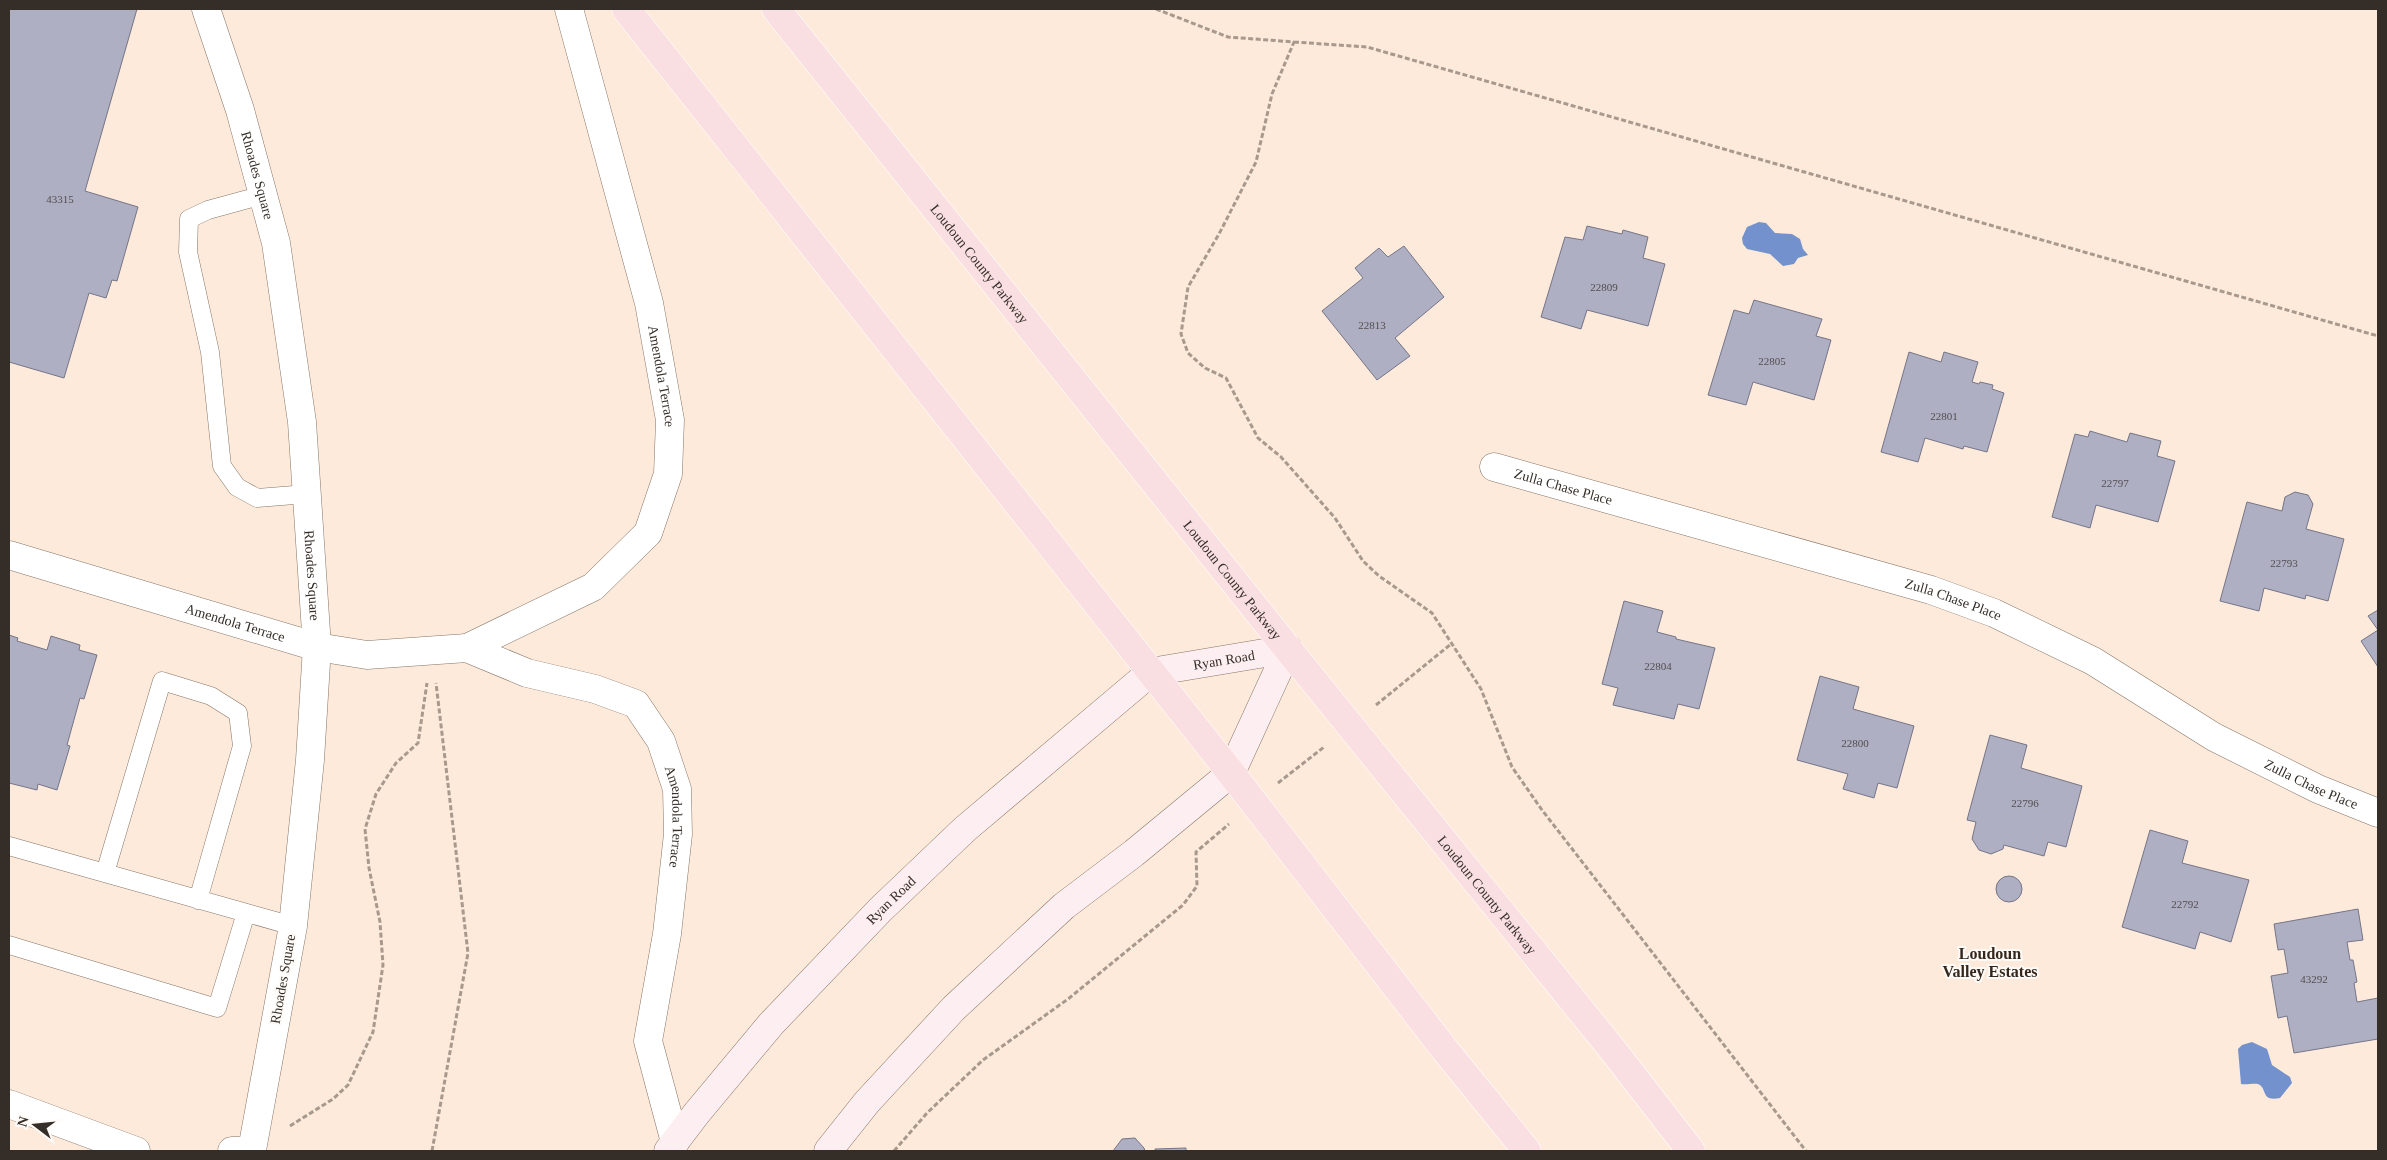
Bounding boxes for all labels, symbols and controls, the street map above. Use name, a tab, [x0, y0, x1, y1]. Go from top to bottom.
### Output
street label: Rhoades Square	[239, 129, 277, 221]
house number: 43315	[46, 193, 74, 205]
street label: Loudoun County Parkway	[928, 201, 1032, 326]
house number: 22809	[1590, 281, 1618, 293]
house number: 22813	[1358, 319, 1386, 331]
street label: Amendola Terrace	[646, 324, 678, 427]
house number: 22805	[1758, 355, 1786, 367]
house number: 22801	[1930, 410, 1958, 422]
street label: Zulla Chase Place	[1513, 466, 1614, 507]
house number: 22797	[2101, 477, 2129, 489]
street label: Loudoun County Parkway	[1181, 517, 1285, 642]
street label: Rhoades Square	[302, 530, 323, 621]
house number: 22793	[2270, 557, 2298, 569]
street label: Zulla Chase Place	[1903, 576, 2004, 623]
street label: Amendola Terrace	[183, 601, 287, 645]
street label: Ryan Road	[1192, 647, 1256, 672]
house number: 22804	[1644, 660, 1672, 672]
house number: 22800	[1841, 737, 1869, 749]
street label: Zulla Chase Place	[2262, 756, 2360, 812]
street label: Amendola Terrace	[662, 763, 686, 869]
house number: 22796	[2011, 797, 2039, 809]
street label: Loudoun County Parkway	[1435, 833, 1540, 957]
street label: Ryan Road	[863, 873, 918, 927]
house number: 22792	[2171, 898, 2199, 910]
street label: Rhoades Square	[268, 933, 298, 1025]
district label: Loudoun Valley Estates	[1943, 945, 2037, 981]
house number: 43292	[2300, 973, 2328, 985]
north arrow	[10, 1100, 60, 1150]
text: N	[14, 1115, 32, 1128]

